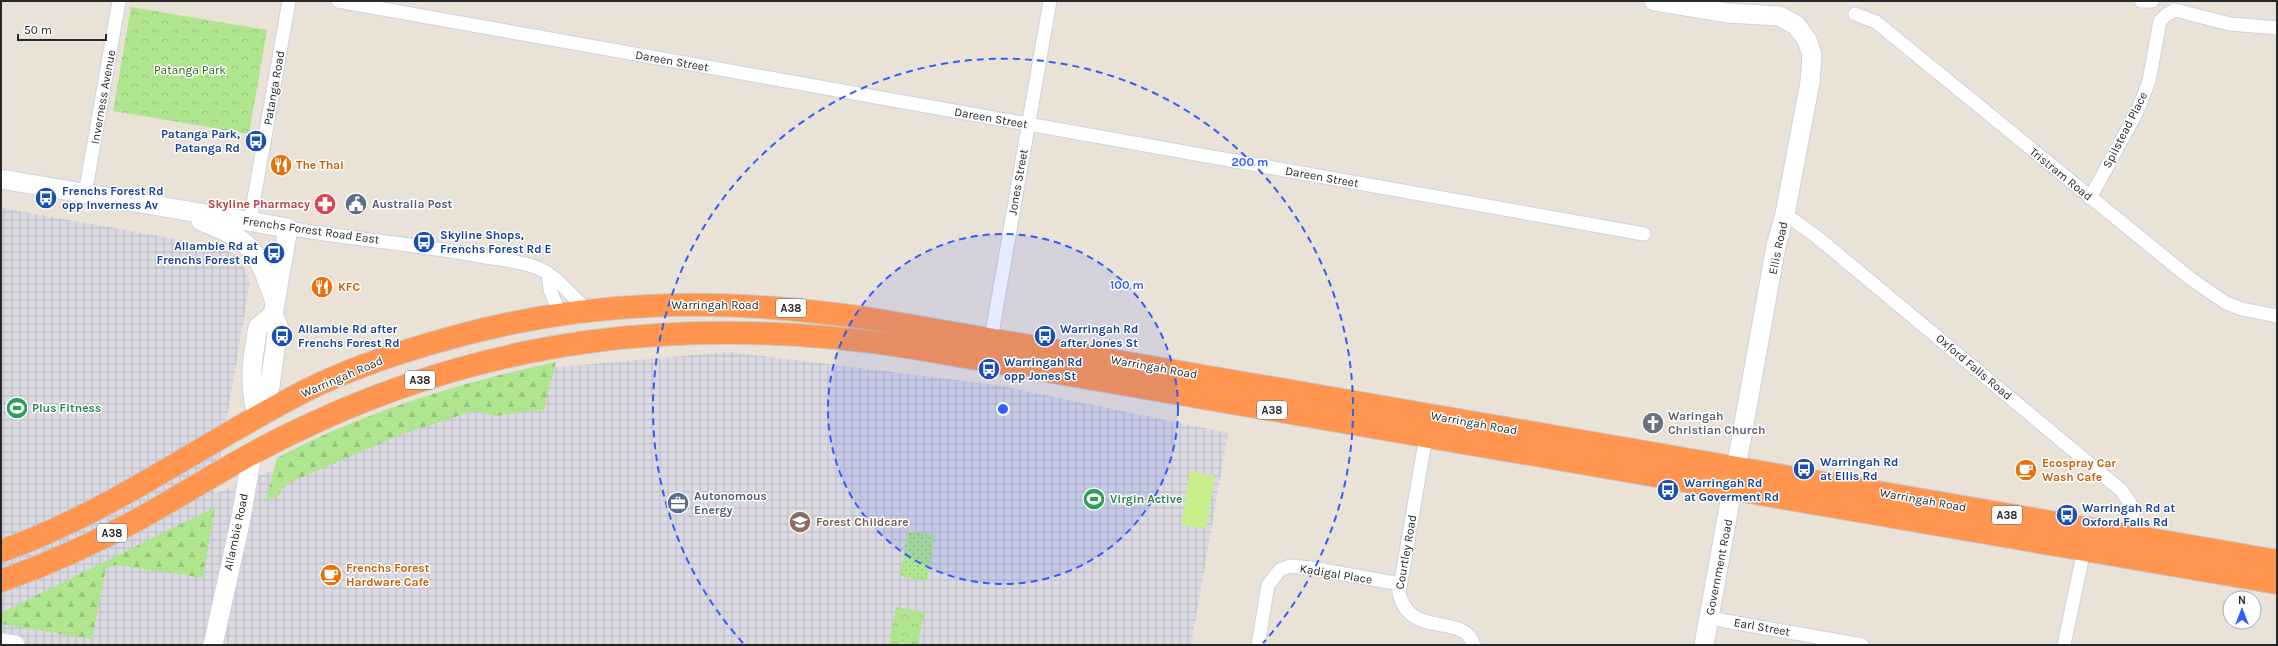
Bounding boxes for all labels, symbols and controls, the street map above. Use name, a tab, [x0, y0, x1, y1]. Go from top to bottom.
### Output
scale bar	[18, 16, 106, 42]
text: 50 m	[24, 23, 52, 37]
street label: Dareen Street	[634, 48, 710, 74]
street label: Inverness Avenue	[88, 49, 118, 145]
street label: Patanga Road	[261, 50, 287, 126]
park label: Patanga Park	[154, 63, 226, 77]
street label: Spilstead Place	[2100, 90, 2150, 170]
street label: Dareen Street	[953, 105, 1029, 131]
place label: Patanga Park, Patanga Rd	[161, 127, 240, 155]
bus stop icon: Patanga Park, Patanga Rd	[243, 128, 269, 154]
street label: Tristram Road	[2027, 144, 2095, 204]
street label: Jones Street	[1005, 147, 1031, 216]
restaurant icon: The Thai	[268, 152, 294, 178]
text: 200 m	[1232, 155, 1268, 169]
place label: The Thai	[296, 158, 344, 172]
street label: Dareen Street	[1284, 164, 1360, 190]
place label: Frenchs Forest Rd opp Inverness Av	[62, 184, 164, 212]
bus stop icon: Frenchs Forest Rd opp Inverness Av	[33, 185, 59, 211]
pharmacy icon: Skyline Pharmacy	[312, 191, 338, 217]
public building icon: Australia Post	[343, 191, 369, 217]
place label: Skyline Pharmacy	[208, 197, 310, 211]
place label: Australia Post	[372, 197, 453, 211]
street label: Frenchs Forest Road East	[242, 213, 381, 247]
street label: Ellis Road	[1766, 220, 1790, 276]
place label: Skyline Shops, Frenchs Forest Rd E	[440, 228, 552, 256]
bus stop icon: Skyline Shops, Frenchs Forest Rd E	[411, 229, 437, 255]
place label: Allambie Rd at Frenchs Forest Rd	[156, 239, 258, 267]
bus stop icon: Allambie Rd at Frenchs Forest Rd	[261, 240, 287, 266]
restaurant icon: KFC	[309, 274, 335, 300]
text: 100 m	[1110, 278, 1144, 292]
place label: KFC	[338, 280, 360, 294]
street label: Warringah Road	[671, 298, 759, 312]
road number: A38	[776, 299, 806, 317]
place label: Allambie Rd after Frenchs Forest Rd	[298, 322, 400, 350]
place label: Warringah Rd after Jones St	[1060, 322, 1138, 350]
bus stop icon: Allambie Rd after Frenchs Forest Rd	[269, 323, 295, 349]
bus stop icon: Warringah Rd after Jones St	[1032, 323, 1058, 349]
street label: Oxford Falls Road	[1933, 331, 2015, 403]
street label: Warringah Road	[299, 353, 385, 401]
street label: Warringah Road	[1110, 353, 1198, 381]
place label: Warringah Rd opp Jones St	[1004, 355, 1082, 383]
bus stop icon: Warringah Rd opp Jones St	[976, 356, 1002, 382]
road number: A38	[405, 371, 435, 389]
sports icon: Plus Fitness	[4, 395, 30, 421]
place label: Plus Fitness	[32, 401, 101, 415]
road number: A38	[1257, 401, 1287, 419]
centre of rings	[996, 402, 1010, 416]
street label: Warringah Road	[1430, 409, 1518, 437]
place label: Waringah Christian Church	[1668, 409, 1765, 437]
church icon: Waringah Christian Church	[1640, 410, 1666, 436]
place label: Warringah Rd at Ellis Rd	[1820, 455, 1898, 483]
bus stop icon: Warringah Rd at Ellis Rd	[1791, 456, 1817, 482]
place label: Ecospray Car Wash Cafe	[2042, 456, 2116, 484]
cafe icon: Ecospray Car Wash Cafe	[2013, 457, 2039, 483]
place label: Warringah Rd at Goverment Rd	[1684, 476, 1779, 504]
bus stop icon: Warringah Rd at Goverment Rd	[1655, 477, 1681, 503]
sports icon: Virgin Active	[1081, 486, 1107, 512]
street label: Warringah Road	[1879, 486, 1967, 514]
place label: Autonomous Energy	[694, 489, 767, 517]
office icon: Autonomous Energy	[665, 490, 691, 516]
street label: Allambie Road	[221, 492, 251, 572]
place label: Virgin Active	[1110, 492, 1182, 506]
place label: Warringah Rd at Oxford Falls Rd	[2082, 501, 2175, 529]
bus stop icon: Warringah Rd at Oxford Falls Rd	[2054, 502, 2080, 528]
road number: A38	[1992, 506, 2022, 524]
school or university icon: Forest Childcare	[787, 509, 813, 535]
street label: Courtley Road	[1393, 514, 1419, 590]
place label: Forest Childcare	[816, 515, 909, 529]
street label: Government Road	[1703, 518, 1735, 616]
road number: A38	[97, 524, 127, 542]
place label: Frenchs Forest Hardware Cafe	[346, 561, 430, 589]
street label: Kadigal Place	[1299, 561, 1373, 587]
cafe icon: Frenchs Forest Hardware Cafe	[318, 562, 344, 588]
north arrow	[2222, 590, 2262, 630]
text: N	[2238, 594, 2246, 607]
street label: Earl Street	[1733, 615, 1792, 639]

